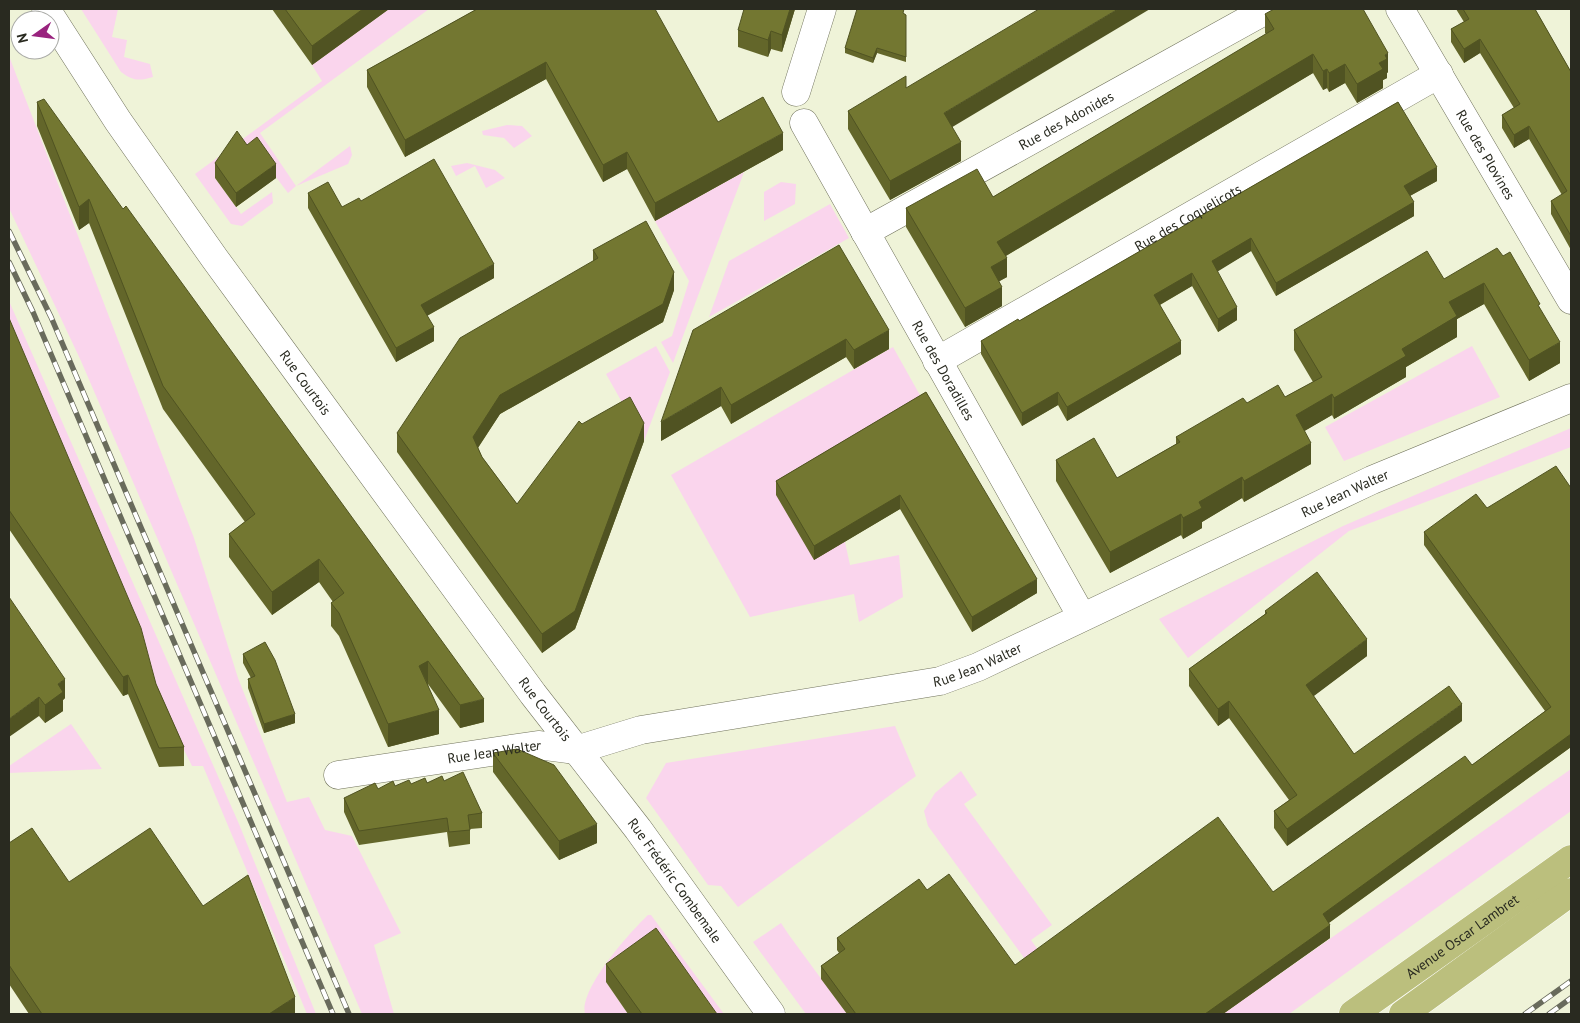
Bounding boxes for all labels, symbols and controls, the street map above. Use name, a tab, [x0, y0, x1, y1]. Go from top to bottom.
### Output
north arrow	[10, 10, 60, 60]
text: N	[13, 32, 32, 45]
street label: Rue des Adonides	[1016, 87, 1117, 154]
street label: Rue des Plovines	[1452, 106, 1519, 203]
street label: Rue des Coquelicots	[1131, 180, 1245, 255]
street label: Rue des Doradilles	[908, 317, 979, 424]
street label: Rue Courtois	[276, 347, 335, 419]
street label: Rue Jean Walter	[1298, 465, 1391, 521]
street label: Rue Jean Walter	[932, 639, 1025, 691]
street label: Rue Courtois	[515, 674, 575, 745]
street label: Rue Jean Walter	[446, 736, 542, 767]
street label: Rue Frédéric Combemale	[624, 815, 726, 946]
street label: Avenue Oscar Lambret	[1402, 890, 1522, 983]

